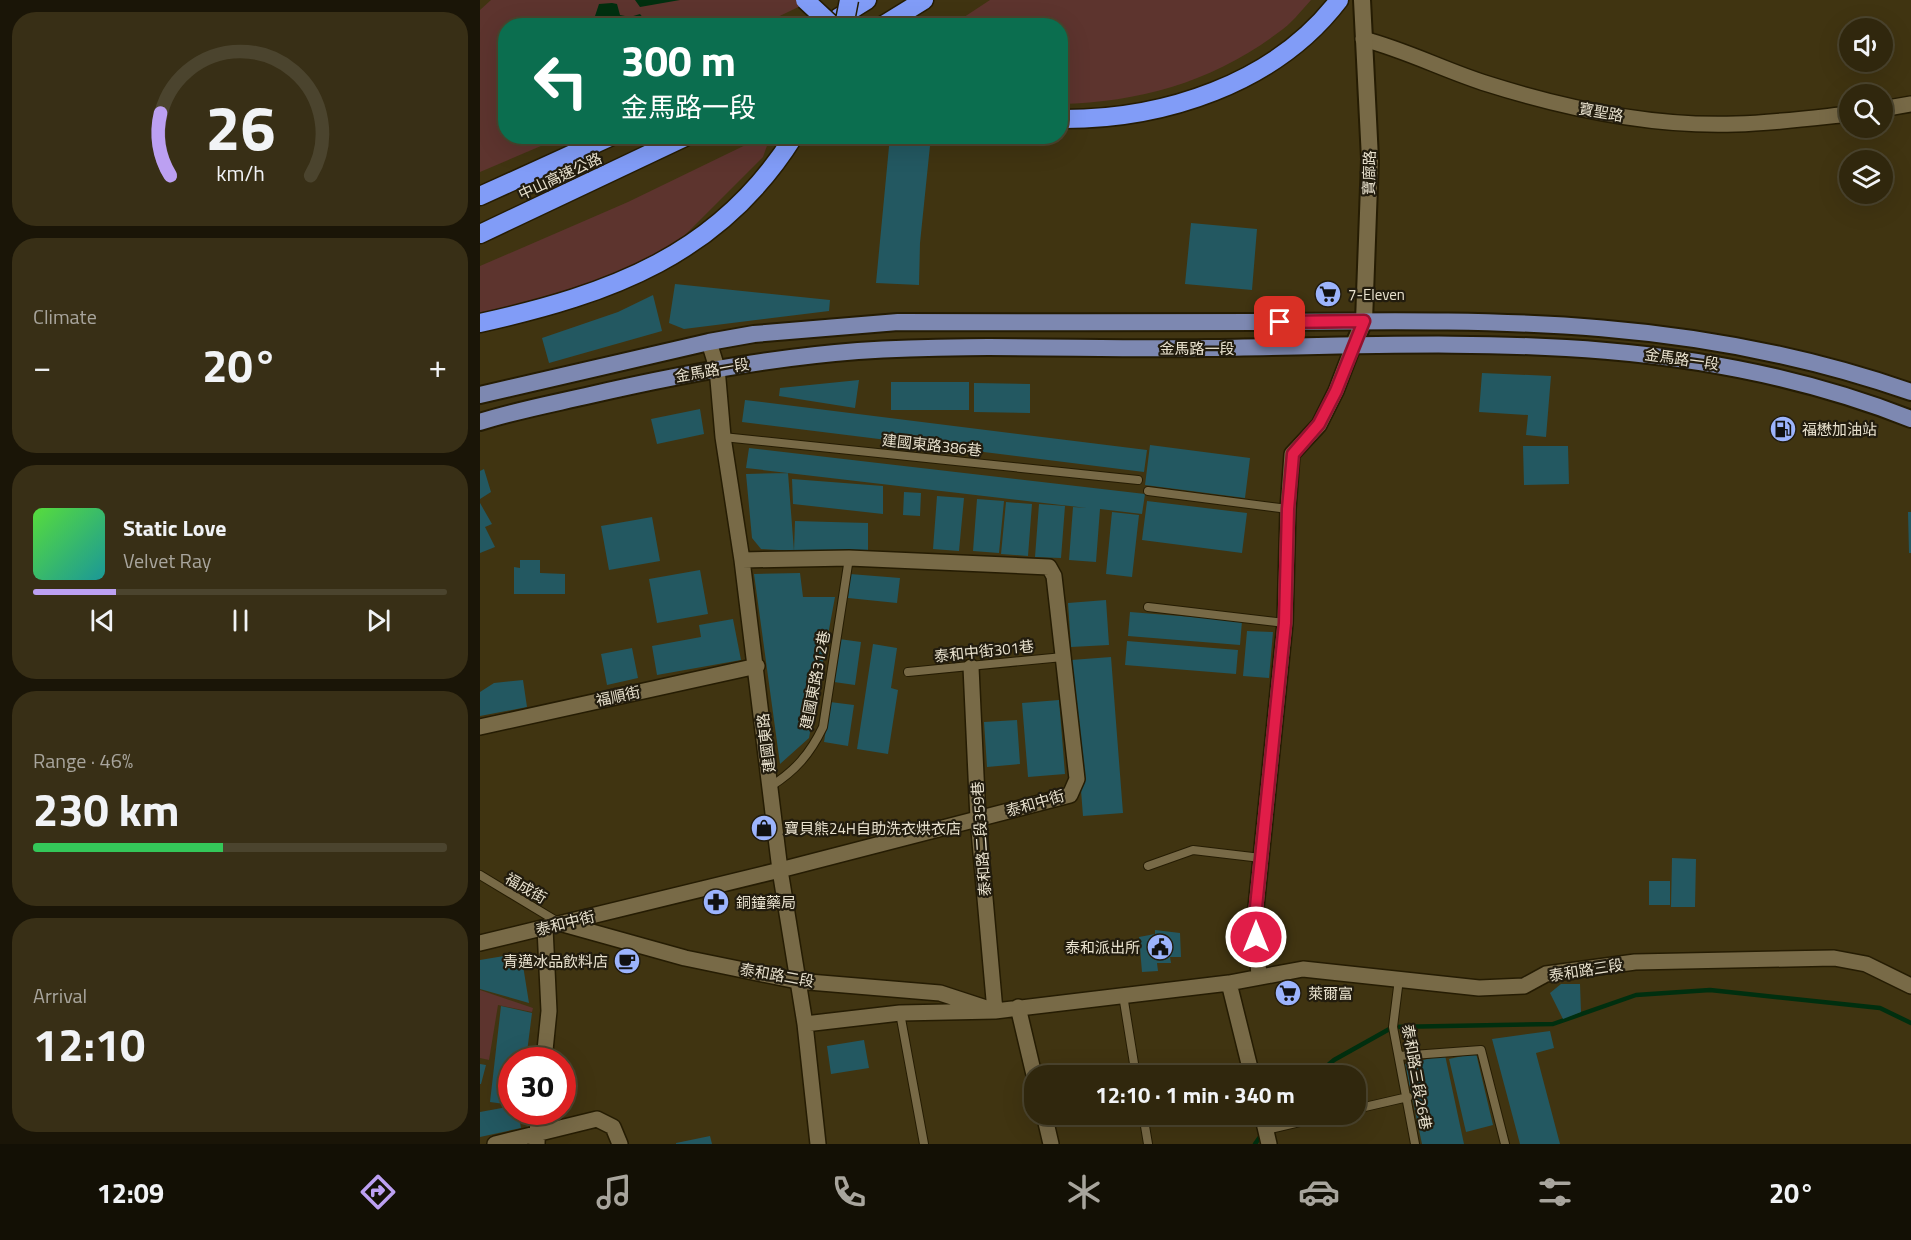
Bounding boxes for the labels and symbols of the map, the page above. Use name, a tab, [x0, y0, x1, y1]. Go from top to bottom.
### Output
street label: 寶聖路	[1577, 97, 1625, 127]
street label: 中山高速公路	[514, 147, 606, 205]
street label: 寶廍路	[1357, 150, 1381, 196]
supermarket icon: 7-Eleven	[1313, 279, 1343, 309]
place label: 7-Eleven	[1348, 283, 1405, 306]
pin	[1254, 296, 1305, 347]
street label: 金馬路一段	[1159, 337, 1235, 360]
street label: 金馬路一段	[1643, 342, 1721, 376]
street label: 金馬路一段	[673, 352, 751, 388]
fuel station icon: 福懋加油站	[1768, 414, 1798, 444]
place label: 福懋加油站	[1802, 418, 1877, 441]
street label: 建國東路386巷	[881, 428, 983, 462]
street label: 建國東路312巷	[794, 629, 836, 731]
street label: 泰和中街301巷	[933, 634, 1035, 668]
street label: 福順街	[594, 680, 642, 712]
street label: 建國東路	[751, 712, 781, 774]
street label: 泰和路二段359巷	[966, 781, 996, 897]
street label: 泰和中街	[1003, 784, 1067, 822]
shop icon: 寶貝熊24H自助洗衣烘衣店	[749, 813, 779, 843]
place label: 寶貝熊24H自助洗衣烘衣店	[784, 817, 961, 840]
street label: 福成街	[501, 867, 551, 909]
pharmacy icon: 銅鐘藥局	[701, 887, 731, 917]
place label: 銅鐘藥局	[736, 891, 796, 914]
street label: 泰和中街	[533, 905, 597, 941]
position arrow	[1224, 905, 1288, 969]
public building icon: 泰和派出所	[1145, 932, 1175, 962]
place label: 泰和派出所	[1065, 936, 1140, 959]
cafe icon: 青邁冰品飲料店	[612, 946, 642, 976]
place label: 青邁冰品飲料店	[503, 950, 608, 973]
street label: 泰和路三段	[1547, 953, 1625, 987]
street label: 泰和路二段	[738, 957, 816, 993]
supermarket icon: 萊爾富	[1273, 978, 1303, 1008]
place label: 萊爾富	[1308, 982, 1353, 1005]
street label: 泰和路三段26巷	[1396, 1022, 1438, 1132]
speed limit sign: 30	[498, 1047, 576, 1125]

